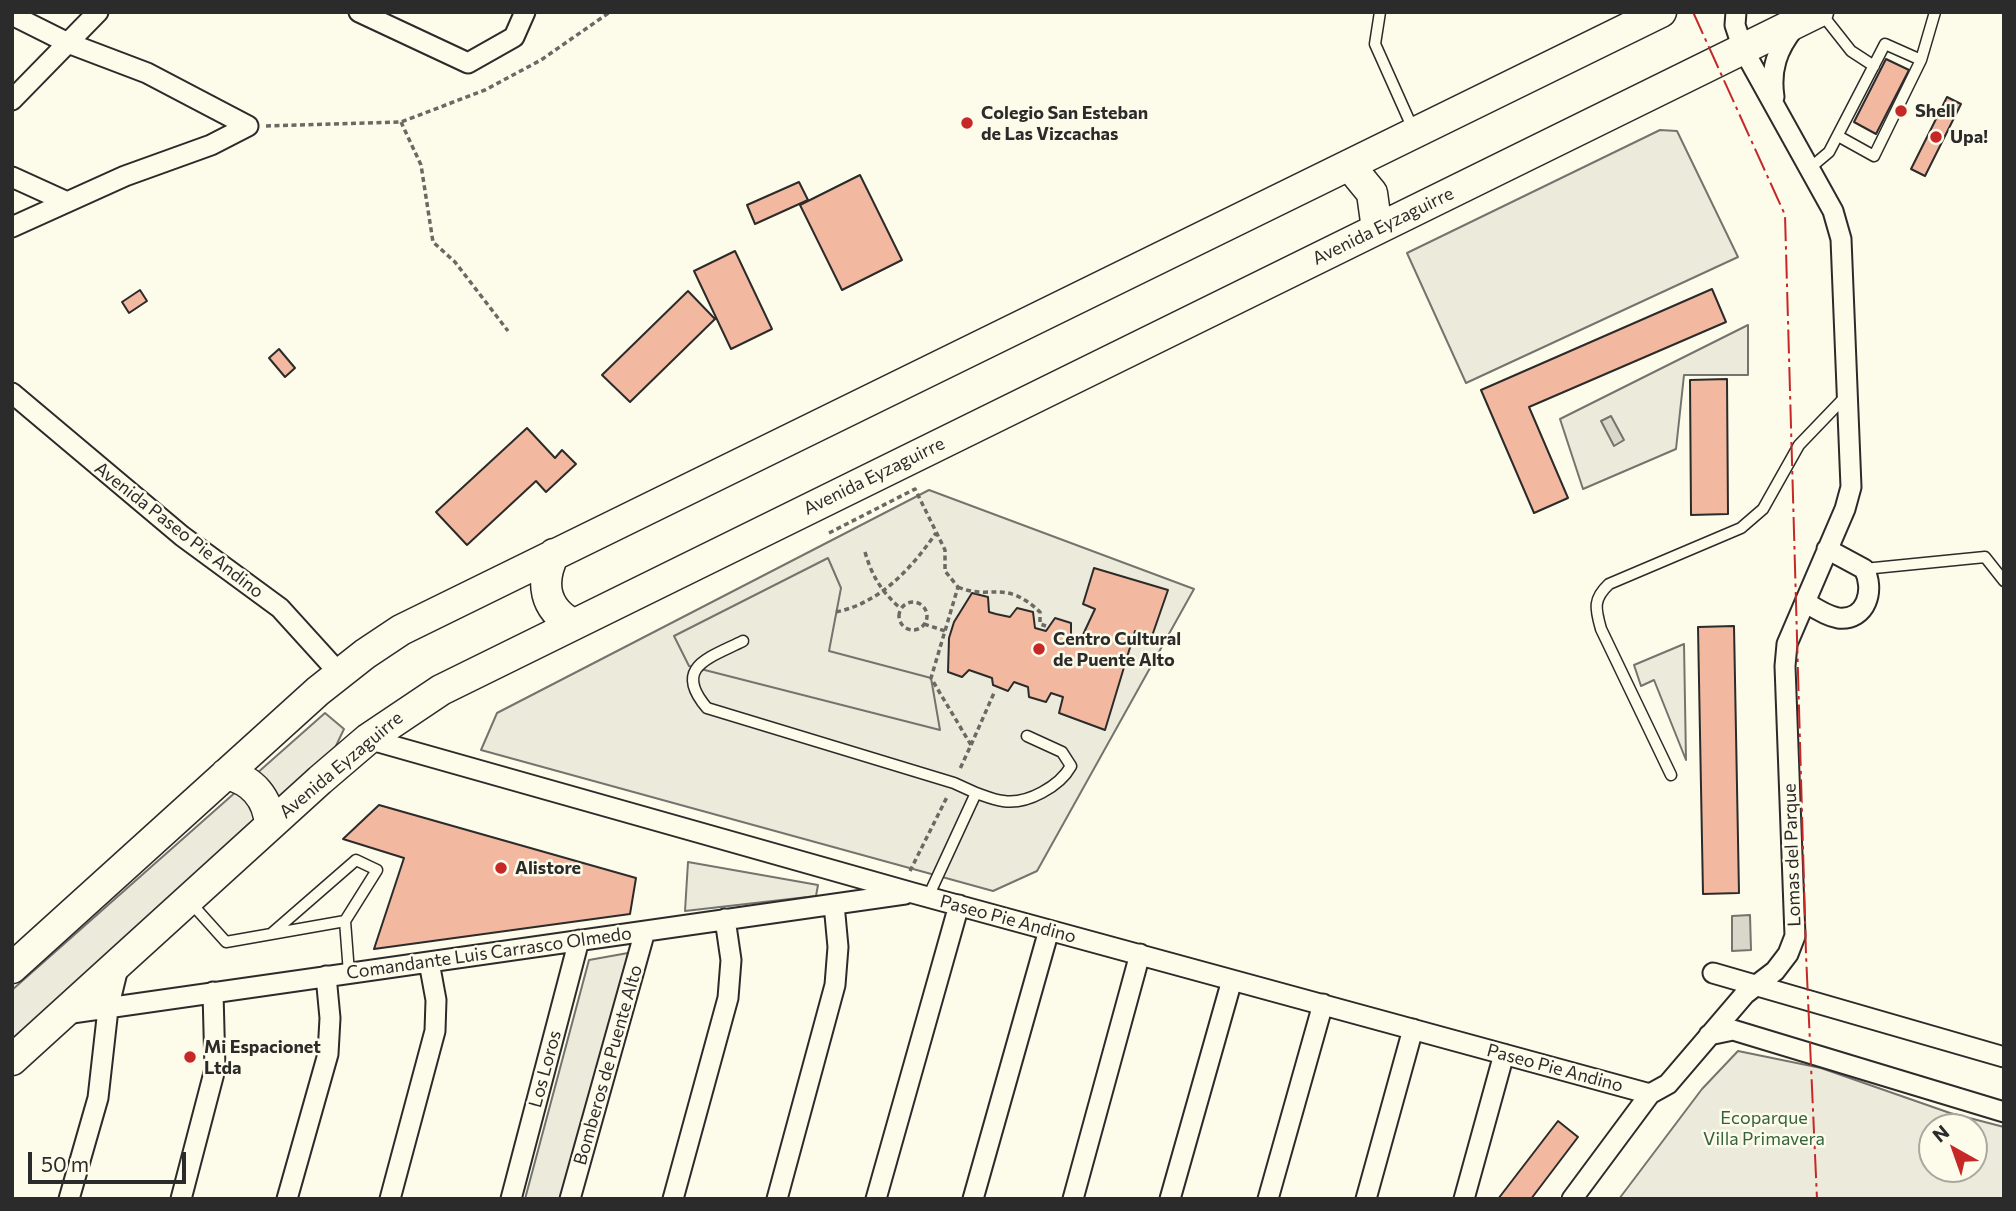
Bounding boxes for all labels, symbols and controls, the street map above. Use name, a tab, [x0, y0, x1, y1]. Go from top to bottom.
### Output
place label: Shell	[1915, 100, 1956, 122]
place label: Colegio San Esteban de Las Vizcachas	[981, 102, 1148, 144]
marker: Shell	[1893, 103, 1909, 119]
marker: Colegio San Esteban de Las Vizcachas	[959, 115, 975, 131]
place label: Upa!	[1950, 126, 1988, 148]
marker: Upa!	[1928, 129, 1944, 145]
street label: Avenida Eyzaguirre	[1309, 182, 1457, 270]
street label: Avenida Eyzaguirre	[800, 432, 948, 520]
street label: Avenida Paseo Pie Andino	[90, 457, 268, 603]
place label: Centro Cultural de Puente Alto	[1053, 628, 1181, 670]
marker: Centro Cultural de Puente Alto	[1031, 641, 1047, 657]
street label: Avenida Eyzaguirre	[275, 707, 407, 823]
street label: Lomas del Parque	[1779, 783, 1805, 927]
place label: Alistore	[515, 857, 581, 879]
marker: Alistore	[493, 860, 509, 876]
street label: Paseo Pie Andino	[937, 890, 1079, 948]
street label: Comandante Luis Carrasco Olmedo	[345, 922, 633, 984]
street label: Bomberos de Puente Alto	[569, 963, 647, 1167]
street label: Los Loros	[524, 1028, 566, 1110]
place label: Mi Espacionet Ltda	[204, 1036, 321, 1078]
street label: Paseo Pie Andino	[1484, 1039, 1626, 1097]
marker: Mi Espacionet Ltda	[182, 1049, 198, 1065]
park label: Ecoparque Villa Primavera	[1703, 1107, 1825, 1150]
north arrow	[1918, 1113, 1988, 1183]
text: N	[1928, 1120, 1953, 1146]
scale bar	[32, 1138, 189, 1182]
text: 50 m	[41, 1151, 89, 1176]

